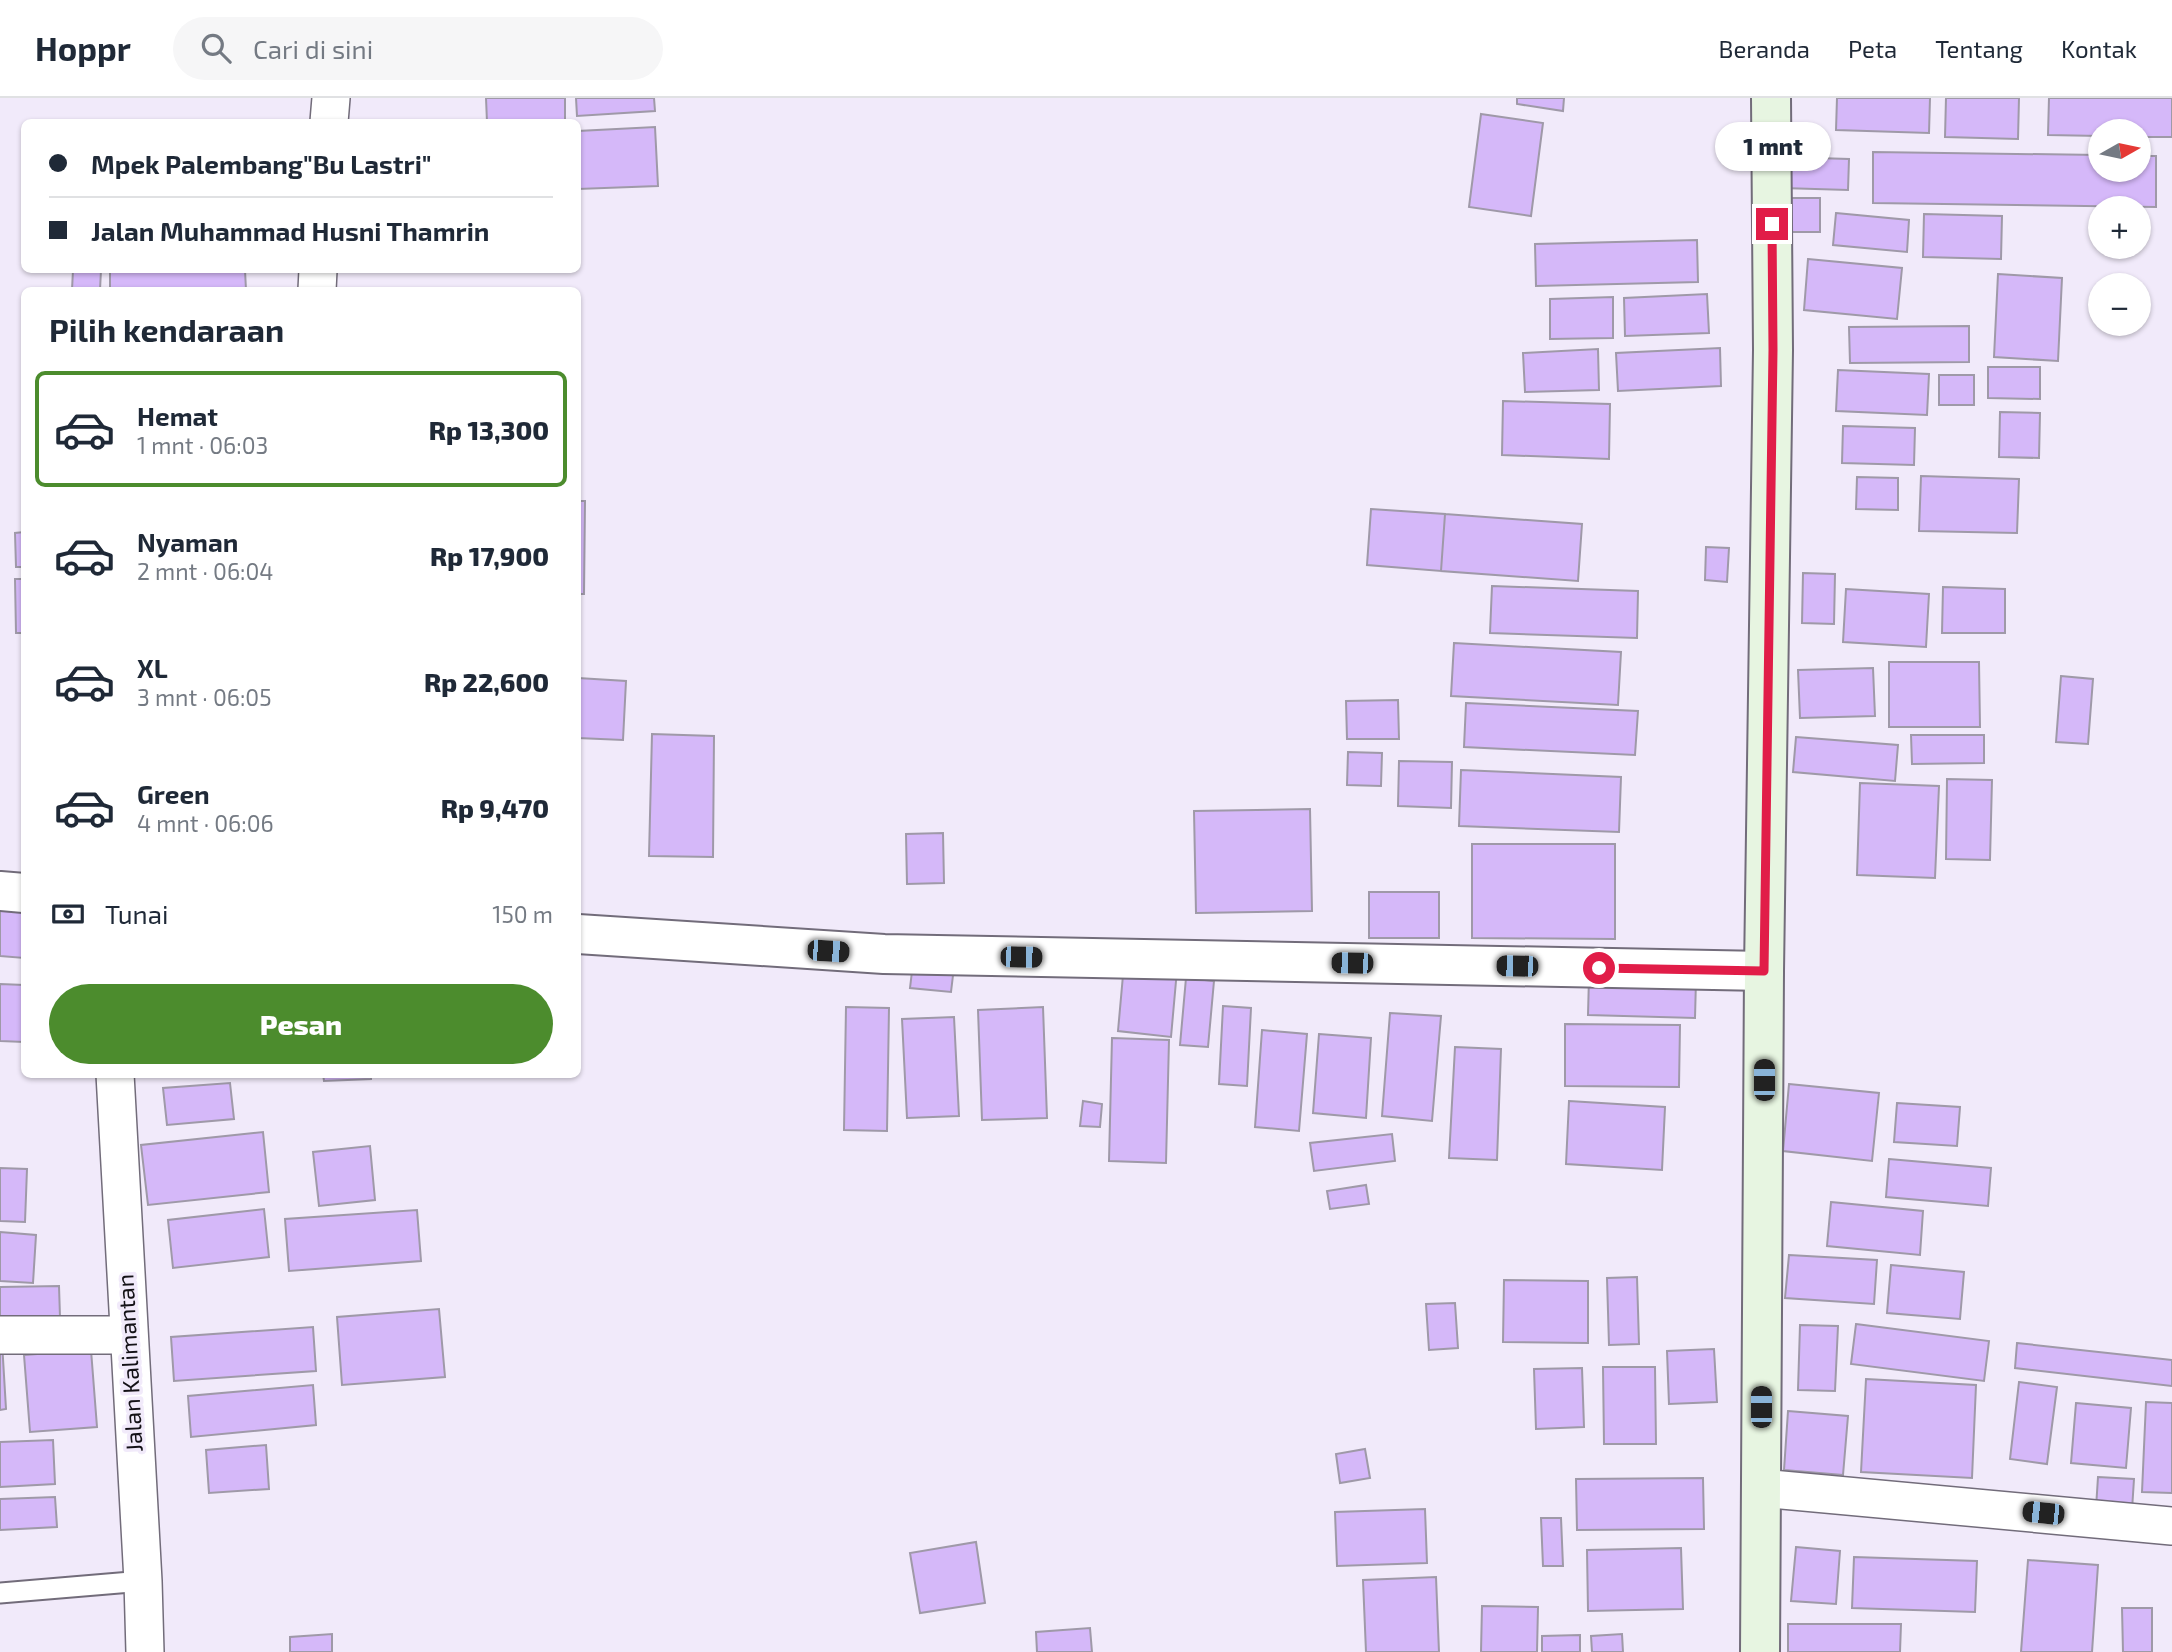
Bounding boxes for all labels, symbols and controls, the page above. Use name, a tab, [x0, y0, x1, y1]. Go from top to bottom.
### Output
search box	[173, 17, 663, 80]
text: Hoppr	[35, 28, 131, 68]
icon: search	[197, 29, 235, 67]
text: Cari di sini	[253, 33, 373, 64]
text: Beranda	[1719, 34, 1810, 63]
text: Peta	[1848, 34, 1897, 63]
text: Tentang	[1935, 34, 2023, 63]
text: Kontak	[2061, 34, 2137, 63]
north arrow	[2088, 119, 2151, 182]
map controls	[2088, 119, 2151, 336]
callout: 1 mnt	[1714, 122, 1830, 172]
text: 1 mnt	[1743, 132, 1803, 160]
text: Mpek Palembang"Bu Lastri"	[91, 148, 432, 179]
button: +	[2088, 196, 2151, 259]
route end	[1756, 208, 1788, 240]
text: Jalan Muhammad Husni Thamrin	[91, 215, 489, 246]
button: −	[2088, 273, 2151, 336]
text: Pilih kendaraan	[49, 310, 284, 348]
icon: car	[53, 398, 116, 461]
text: Hemat	[137, 400, 218, 431]
text: Rp 13,300	[429, 414, 549, 445]
text: 1 mnt · 06:03	[137, 431, 268, 459]
icon: car	[53, 524, 116, 587]
text: Nyaman	[137, 526, 238, 557]
text: Rp 17,900	[430, 540, 549, 571]
text: 2 mnt · 06:04	[137, 557, 273, 585]
icon: car	[53, 650, 116, 713]
text: XL	[137, 652, 168, 683]
text: Rp 22,600	[424, 666, 549, 697]
text: 3 mnt · 06:05	[137, 683, 272, 711]
icon: car	[53, 776, 116, 839]
text: Green	[137, 778, 210, 809]
text: Rp 9,470	[441, 792, 549, 823]
text: 4 mnt · 06:06	[137, 809, 274, 837]
icon: cash	[49, 895, 87, 933]
text: Tunai	[105, 898, 168, 929]
text: 150 m	[492, 900, 553, 928]
car	[807, 939, 850, 963]
car	[1000, 946, 1043, 968]
car	[1331, 952, 1374, 974]
route start	[1583, 952, 1615, 984]
car	[1496, 955, 1539, 977]
button: Pesan	[49, 984, 553, 1064]
car	[1754, 1059, 1775, 1101]
street label: Jalan Kalimantan	[110, 1273, 148, 1453]
car	[1751, 1386, 1772, 1428]
car	[2022, 1500, 2065, 1526]

